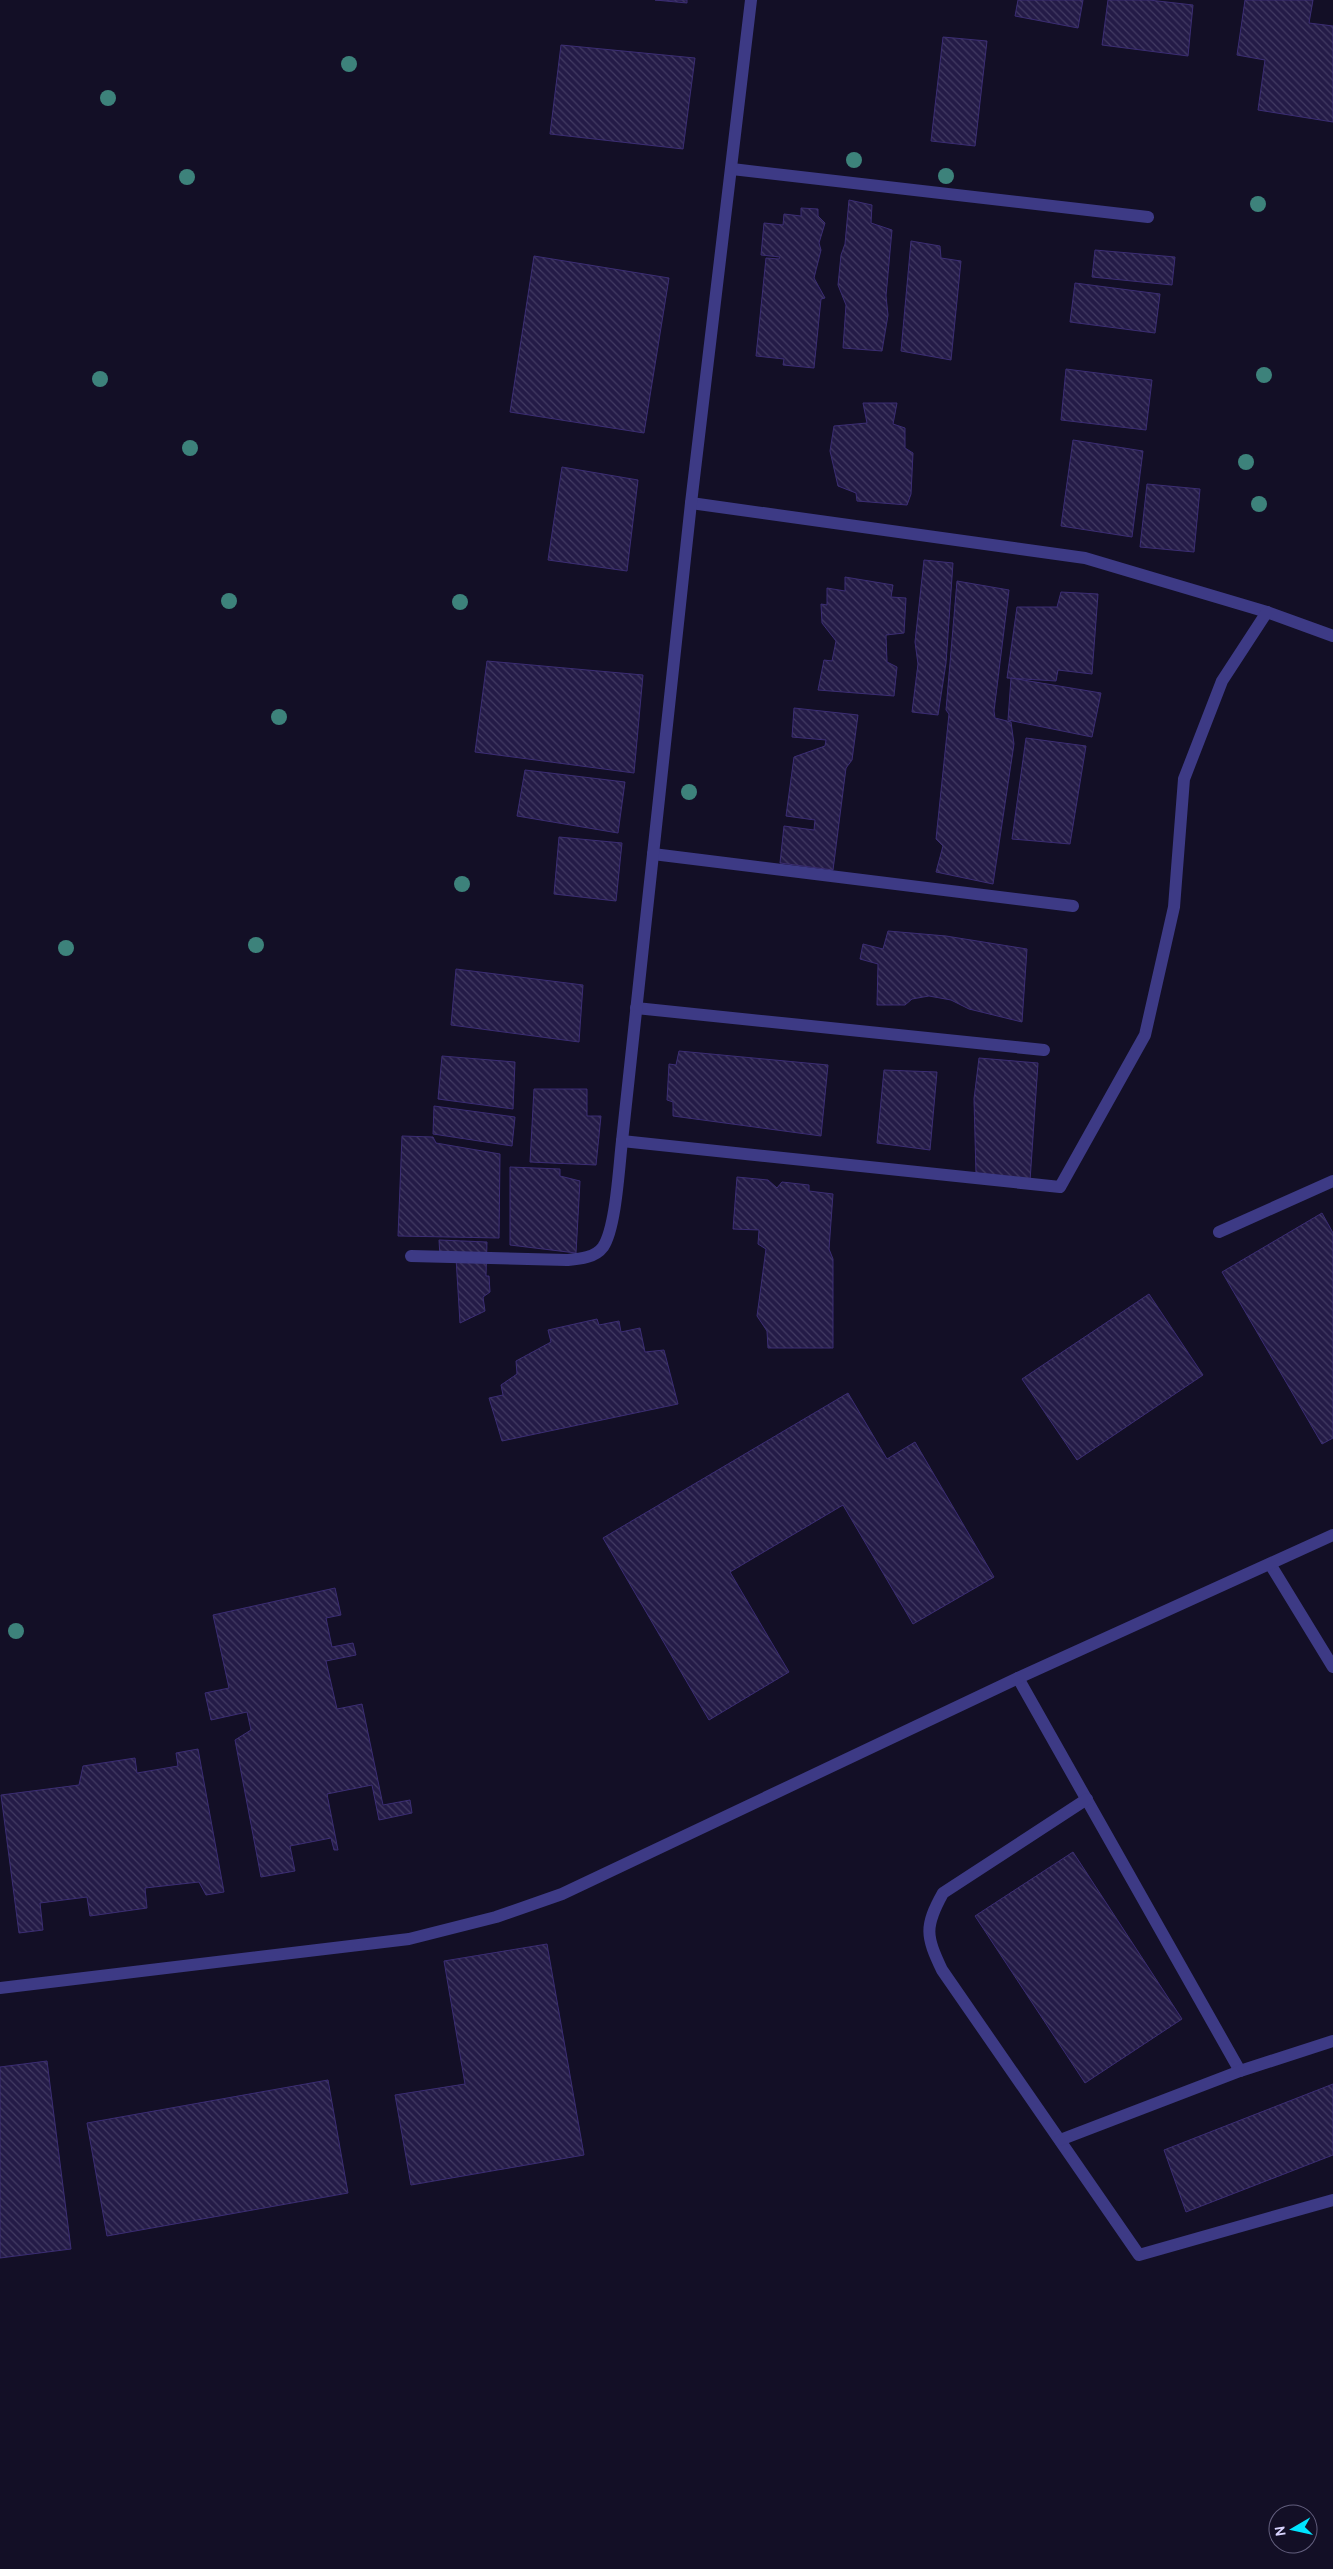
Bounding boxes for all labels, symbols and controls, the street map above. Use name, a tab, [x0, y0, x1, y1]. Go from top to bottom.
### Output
north arrow	[1268, 2504, 1318, 2554]
text: N	[1270, 2525, 1290, 2537]

